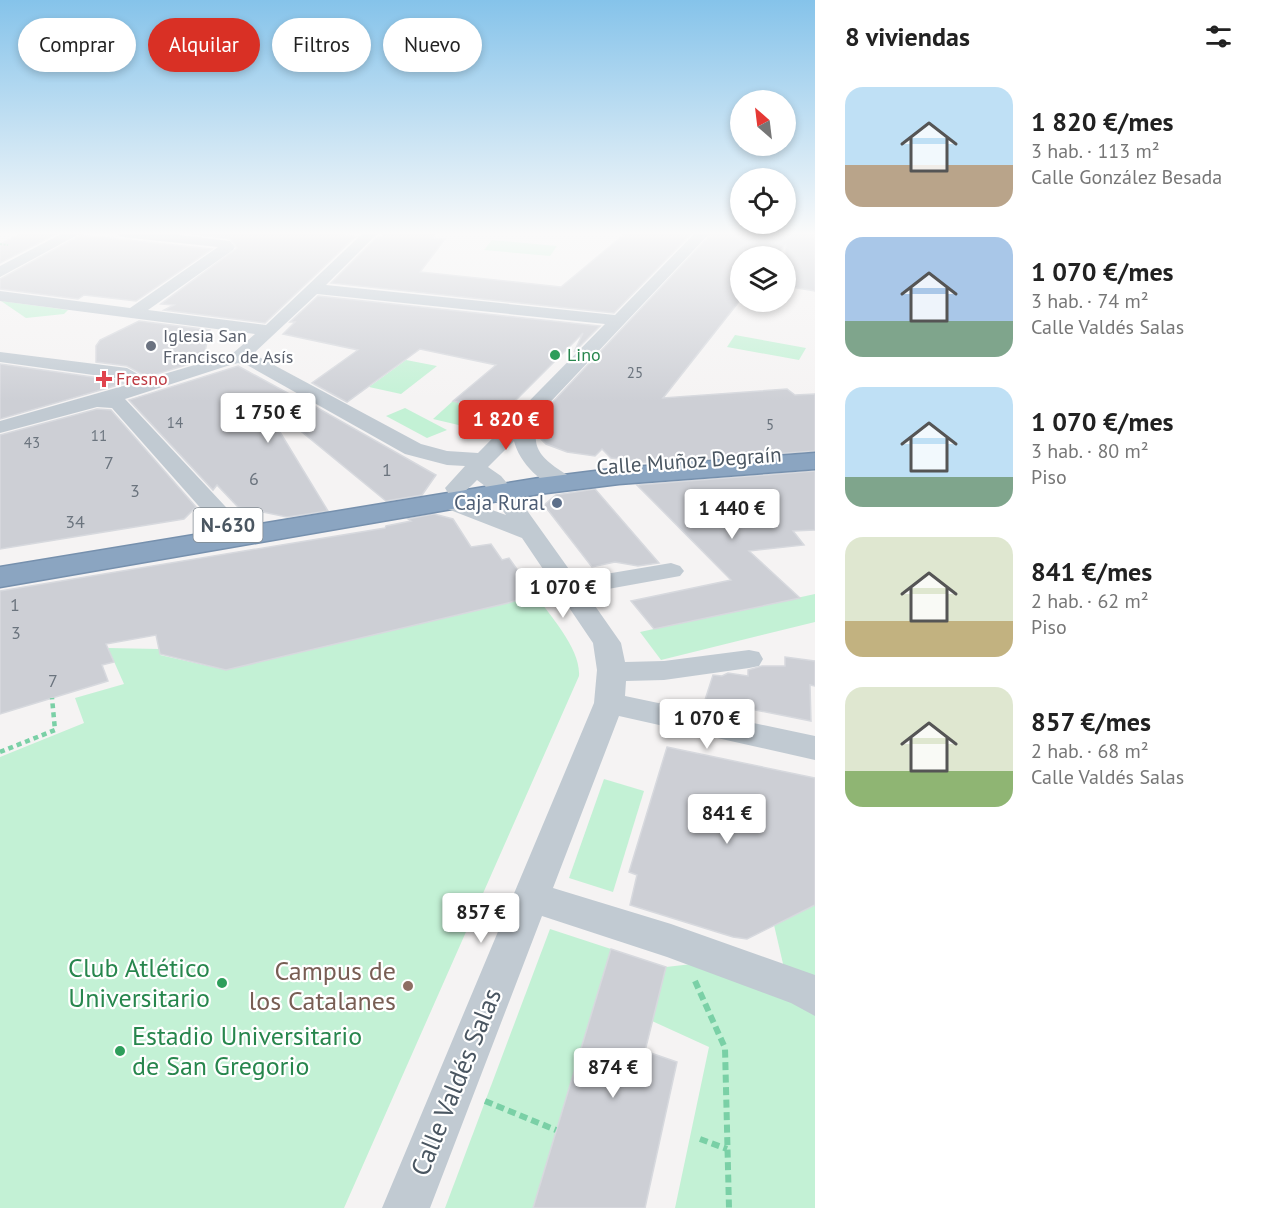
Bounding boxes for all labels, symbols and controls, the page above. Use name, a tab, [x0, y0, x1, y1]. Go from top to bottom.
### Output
chip: Comprar	[18, 18, 136, 72]
chip: Alquilar	[148, 18, 260, 72]
chip: Filtros	[272, 18, 371, 72]
chip: Nuevo	[383, 18, 482, 72]
text: 8 viviendas	[845, 20, 970, 53]
icon: filters	[1202, 20, 1235, 53]
north arrow	[730, 90, 796, 156]
map controls	[730, 90, 796, 312]
text: 1 820 €/mes	[1031, 105, 1174, 138]
icon: home	[893, 111, 965, 183]
text: 3 hab. · 113 m²	[1031, 138, 1160, 164]
text: Calle González Besada	[1031, 164, 1222, 190]
button: locate	[730, 168, 796, 234]
button: layers	[730, 246, 796, 312]
text: 1 070 €/mes	[1031, 255, 1174, 288]
icon: home	[893, 261, 965, 333]
text: 3 hab. · 74 m²	[1031, 288, 1149, 314]
text: Calle Valdés Salas	[1031, 314, 1184, 340]
place label: Iglesia San Francisco de Asís	[163, 324, 293, 368]
marker: Iglesia San Francisco de Asís	[144, 339, 158, 353]
place label: Lino	[567, 343, 601, 366]
marker: Lino	[548, 348, 562, 362]
house number: 25	[627, 363, 643, 382]
place label: Fresno	[116, 367, 168, 390]
marker: Fresno	[97, 372, 111, 386]
pin: 1 750 €	[213, 393, 323, 444]
text: 1 750 €	[235, 399, 301, 425]
pin: 1 820 €	[451, 400, 561, 451]
text: 1 070 €/mes	[1031, 405, 1174, 438]
text: 1 820 €	[473, 406, 539, 432]
icon: home	[893, 411, 965, 483]
house number: 14	[167, 413, 183, 432]
house number: 5	[766, 415, 774, 434]
house number: 11	[91, 426, 107, 445]
house number: 43	[24, 433, 40, 452]
text: 3 hab. · 80 m²	[1031, 438, 1149, 464]
street label: Calle Muñoz Degraín	[596, 441, 782, 480]
house number: 7	[104, 451, 114, 474]
house number: 1	[382, 458, 392, 481]
text: Piso	[1031, 464, 1067, 490]
house number: 6	[249, 467, 259, 490]
house number: 3	[130, 479, 140, 502]
place label: Caja Rural	[454, 489, 545, 516]
pin: 1 440 €	[677, 489, 787, 540]
text: 1 440 €	[699, 495, 765, 521]
marker: Caja Rural	[550, 496, 564, 510]
road number: N-630	[194, 508, 262, 542]
house number: 34	[65, 510, 85, 533]
text: 841 €/mes	[1031, 555, 1152, 588]
icon: home	[893, 561, 965, 633]
pin: 1 070 €	[508, 568, 618, 619]
text: 1 070 €	[530, 574, 596, 600]
text: 2 hab. · 62 m²	[1031, 588, 1149, 614]
house number: 1	[10, 593, 20, 616]
text: Piso	[1031, 614, 1067, 640]
house number: 3	[11, 621, 21, 644]
house number: 7	[48, 669, 58, 692]
pin: 1 070 €	[652, 699, 762, 750]
text: 1 070 €	[674, 705, 740, 731]
text: 857 €/mes	[1031, 705, 1151, 738]
icon: home	[893, 711, 965, 783]
text: 2 hab. · 68 m²	[1031, 738, 1149, 764]
text: Calle Valdés Salas	[1031, 764, 1184, 790]
pin: 841 €	[685, 794, 769, 845]
text: 841 €	[702, 800, 752, 826]
pin: 857 €	[439, 893, 523, 944]
text: 857 €	[456, 899, 506, 925]
place label: Club Atlético Universitario	[68, 951, 210, 1014]
place label: Campus de los Catalanes	[249, 954, 396, 1017]
marker: Club Atlético Universitario	[215, 976, 229, 990]
marker: Campus de los Catalanes	[401, 979, 415, 993]
street label: Calle Valdés Salas	[403, 983, 508, 1180]
place label: Estadio Universitario de San Gregorio	[132, 1019, 362, 1082]
marker: Estadio Universitario de San Gregorio	[113, 1044, 127, 1058]
pin: 874 €	[571, 1048, 655, 1099]
text: 874 €	[588, 1054, 638, 1080]

